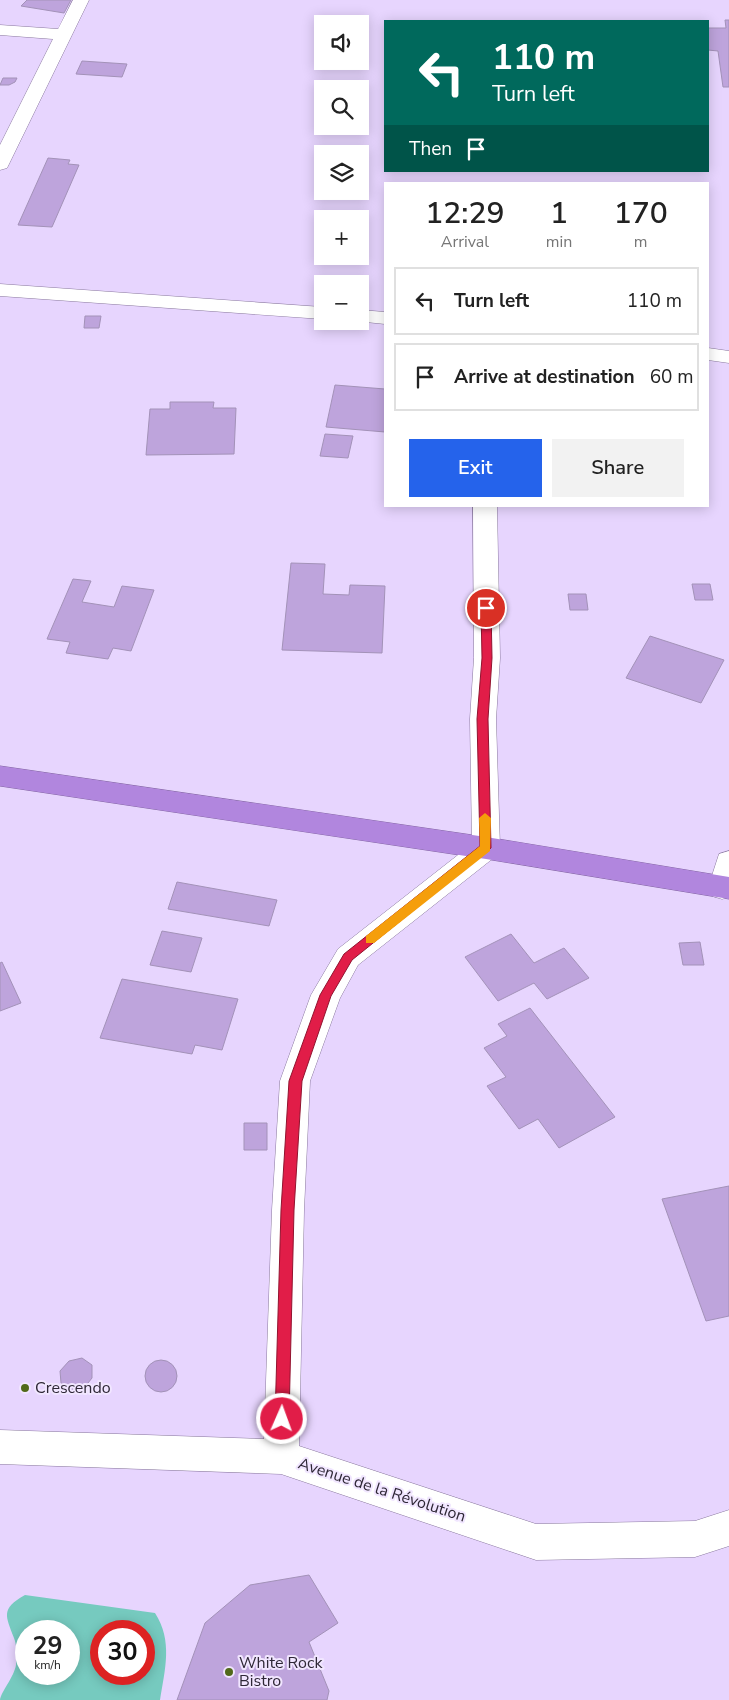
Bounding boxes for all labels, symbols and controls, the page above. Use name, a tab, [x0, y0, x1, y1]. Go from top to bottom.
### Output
map controls	[314, 15, 369, 330]
button: sound	[314, 15, 369, 70]
text: 110 m	[492, 34, 595, 81]
icon: left	[409, 40, 474, 105]
text: Turn left	[492, 79, 575, 109]
button: search	[314, 80, 369, 135]
icon: arrive	[462, 135, 490, 163]
text: Then	[409, 136, 452, 162]
button: layers	[314, 145, 369, 200]
text: 12:29	[425, 193, 504, 234]
text: 1	[550, 193, 568, 234]
text: 170	[614, 193, 668, 234]
button: +	[314, 210, 369, 265]
text: Arrival	[441, 231, 489, 253]
text: min	[546, 231, 572, 253]
text: m	[634, 231, 648, 253]
button: −	[314, 275, 369, 330]
icon: left	[411, 287, 439, 315]
text: Turn left	[454, 288, 529, 314]
text: 110 m	[627, 288, 682, 314]
icon: arrive	[411, 363, 439, 391]
text: Arrive at destination	[454, 364, 635, 390]
text: 60 m	[650, 364, 694, 390]
button: Exit	[409, 439, 542, 497]
button: Share	[552, 439, 684, 497]
pin	[465, 587, 507, 629]
icon: arrive	[472, 594, 500, 622]
place label: Crescendo	[35, 1377, 111, 1399]
marker: Crescendo	[19, 1382, 31, 1394]
position arrow	[255, 1392, 307, 1444]
street label: Avenue de la Révolution	[295, 1453, 469, 1527]
speed limit sign: 30	[90, 1620, 155, 1685]
text: 29	[32, 1629, 63, 1663]
place label: White Rock Bistro	[239, 1652, 323, 1692]
text: km/h	[34, 1657, 61, 1673]
marker: White Rock Bistro	[223, 1666, 235, 1678]

